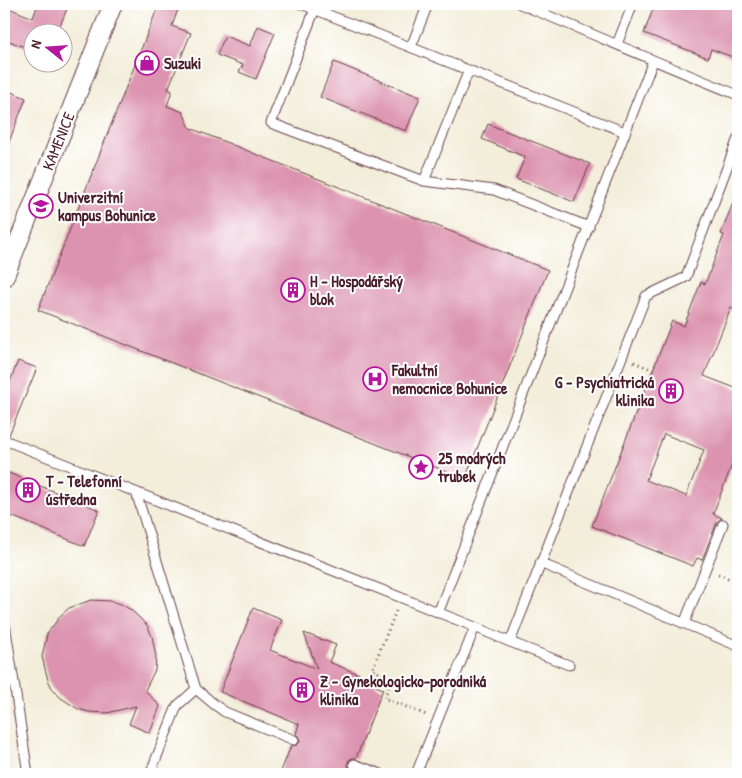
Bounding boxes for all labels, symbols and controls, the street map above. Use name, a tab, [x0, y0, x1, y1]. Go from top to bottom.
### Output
north arrow	[22, 22, 72, 72]
text: N	[25, 37, 45, 50]
shop icon: Suzuki	[134, 50, 160, 76]
place label: Suzuki	[164, 52, 201, 74]
street label: KAMENICE	[36, 109, 80, 173]
place label: Univerzitní kampus Bohunice	[58, 186, 157, 227]
school or university icon: Univerzitní kampus Bohunice	[28, 193, 54, 219]
place label: H - Hospodářský blok	[310, 270, 403, 310]
building icon: H - Hospodářský blok	[280, 277, 306, 303]
place label: Fakultní nemocnice Bohunice	[391, 359, 508, 399]
hospital icon: Fakultní nemocnice Bohunice	[362, 366, 388, 392]
place label: G - Psychiatrická klinika	[555, 371, 655, 411]
building icon: G - Psychiatrická klinika	[658, 378, 684, 404]
place label: 25 modrých trubek	[437, 447, 506, 487]
place icon: 25 modrých trubek	[408, 454, 434, 480]
place label: T - Telefonní ústředna	[45, 470, 122, 510]
building icon: T - Telefonní ústředna	[15, 477, 41, 503]
place label: Z - Gynekologicko-porodniká klinika	[320, 670, 487, 710]
building icon: Z - Gynekologicko-porodniká klinika	[289, 677, 315, 703]

